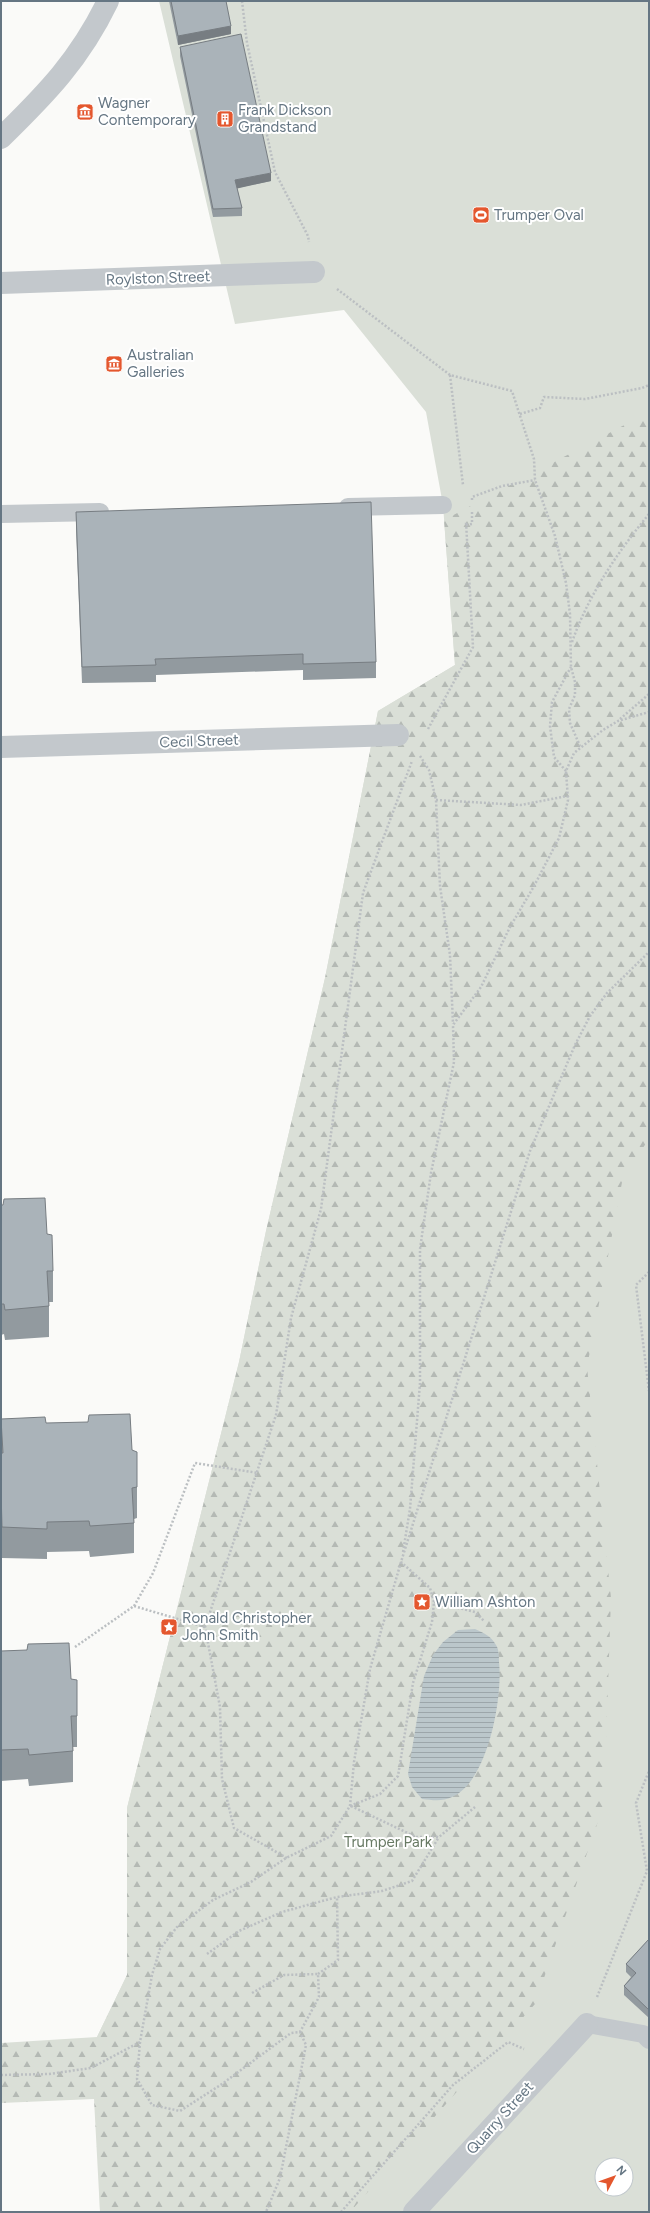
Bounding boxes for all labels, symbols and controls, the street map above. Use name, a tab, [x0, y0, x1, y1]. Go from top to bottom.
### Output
place label: Wagner Contemporary	[98, 94, 196, 129]
place label: Frank Dickson Grandstand	[238, 101, 331, 136]
museum icon: Wagner Contemporary	[75, 102, 95, 122]
building icon: Frank Dickson Grandstand	[215, 109, 235, 129]
sports icon: Trumper Oval	[471, 205, 491, 225]
place label: Trumper Oval	[494, 206, 584, 224]
street label: Roylston Street	[105, 267, 211, 289]
place label: Australian Galleries	[127, 346, 194, 381]
museum icon: Australian Galleries	[104, 354, 124, 374]
street label: Cecil Street	[159, 731, 239, 751]
place icon: William Ashton	[412, 1592, 432, 1612]
place label: William Ashton	[435, 1593, 535, 1611]
place label: Ronald Christopher John Smith	[182, 1609, 311, 1644]
place icon: Ronald Christopher John Smith	[159, 1617, 179, 1637]
park label: Trumper Park	[344, 1833, 433, 1851]
street label: Quarry Street	[463, 2078, 538, 2158]
north arrow	[594, 2157, 634, 2197]
text: N	[613, 2163, 629, 2178]

